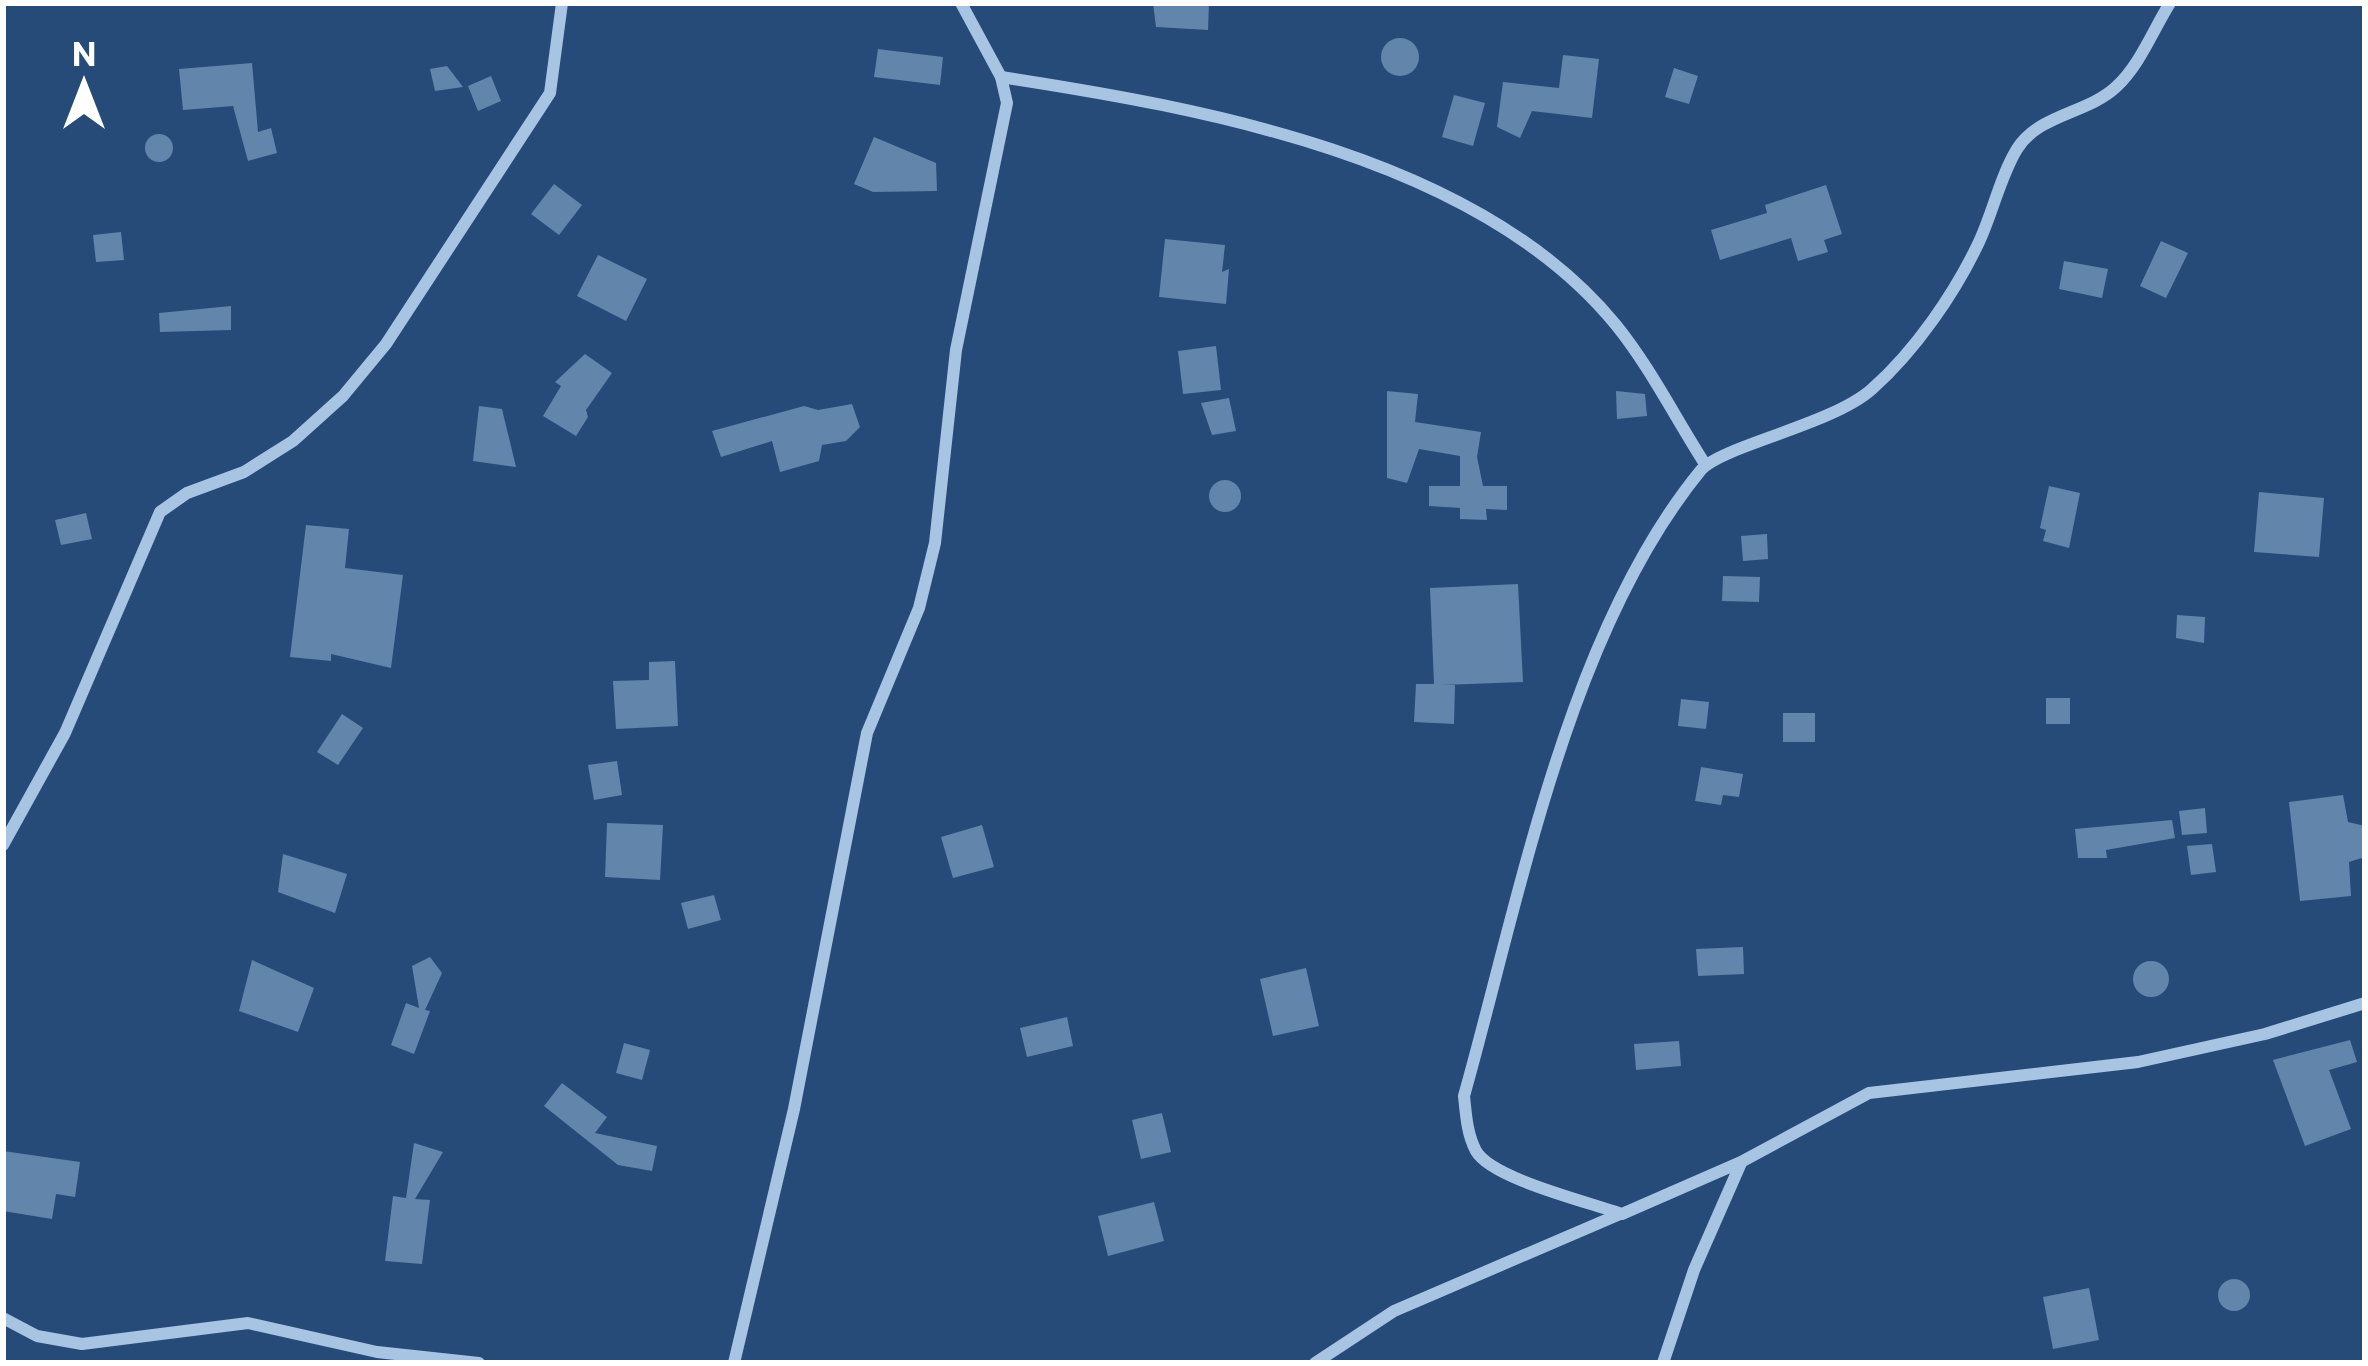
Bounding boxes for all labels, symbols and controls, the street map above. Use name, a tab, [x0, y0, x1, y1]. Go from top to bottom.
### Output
north arrow	[24, 24, 144, 144]
text: N	[72, 32, 96, 73]

